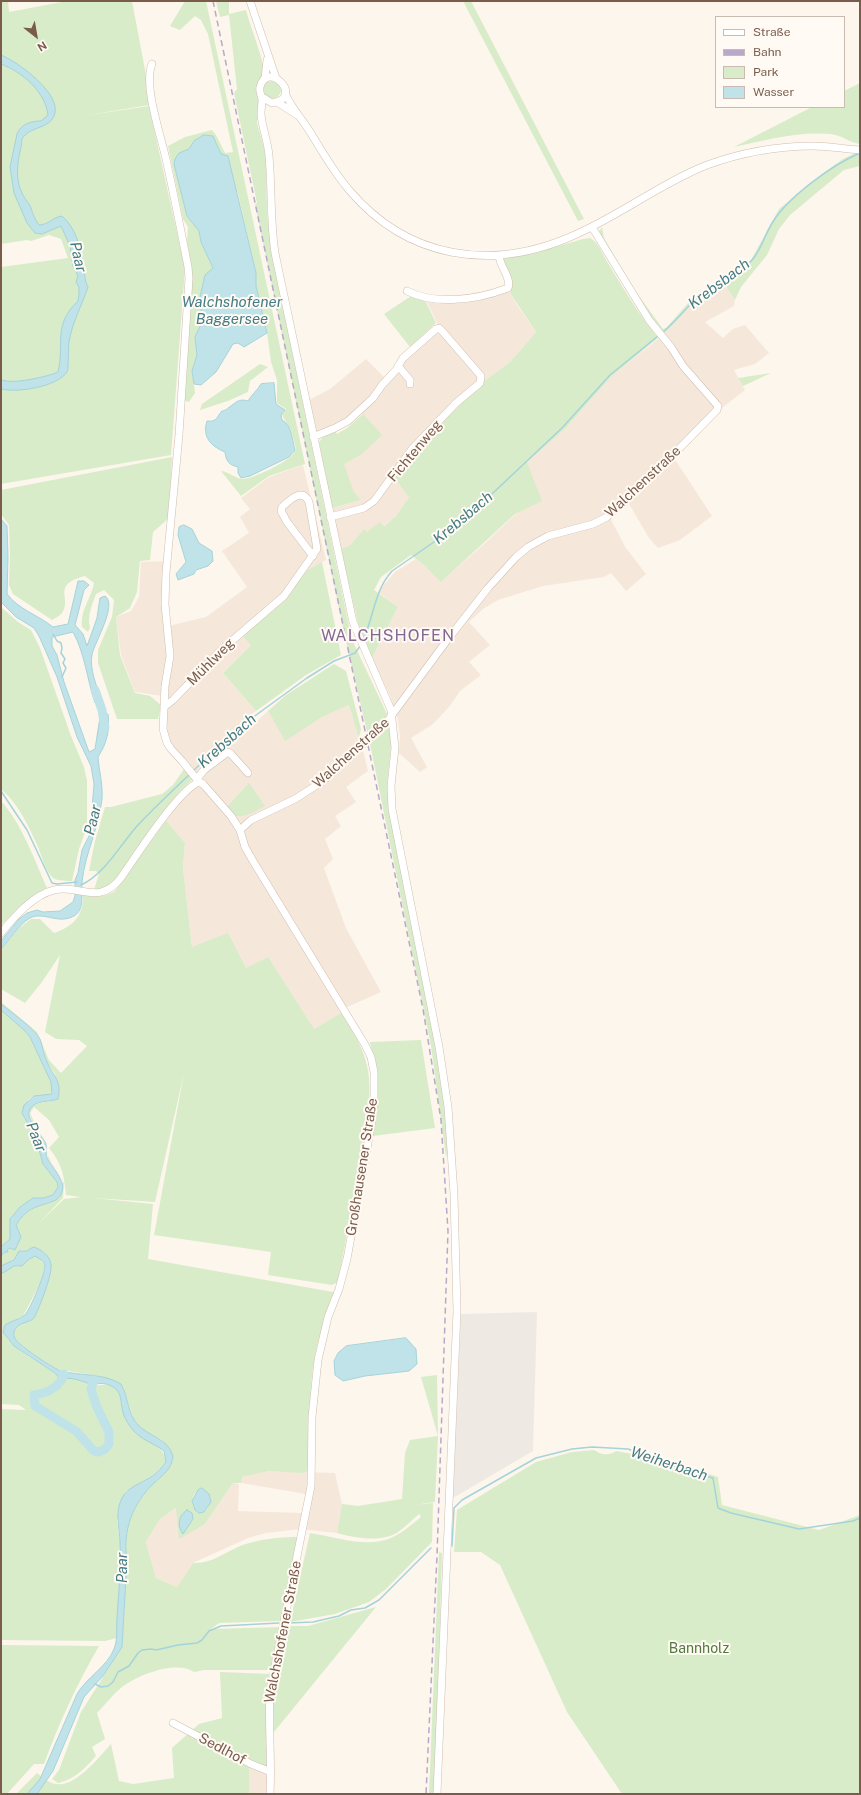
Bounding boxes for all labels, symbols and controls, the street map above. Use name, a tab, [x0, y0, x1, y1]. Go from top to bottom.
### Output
north arrow	[16, 16, 56, 56]
legend	[715, 16, 845, 108]
text: Straße	[753, 25, 790, 39]
text: N	[35, 39, 49, 54]
text: Bahn	[753, 45, 782, 59]
text: Park	[753, 65, 779, 79]
text: Wasser	[753, 85, 794, 99]
water label: Paar	[66, 240, 90, 274]
water label: Krebsbach	[685, 255, 753, 313]
water label: Walchshofener Baggersee	[182, 293, 282, 328]
street label: Fichtenweg	[384, 417, 446, 485]
street label: Walchenstraße	[602, 443, 684, 521]
water label: Krebsbach	[430, 488, 496, 548]
district label: WALCHSHOFEN	[321, 626, 455, 646]
street label: Mühlweg	[184, 635, 238, 689]
water label: Krebsbach	[194, 710, 260, 772]
street label: Walchenstraße	[309, 714, 393, 792]
water label: Paar	[81, 803, 105, 837]
street label: Großhausener Straße	[343, 1097, 381, 1237]
water label: Paar	[22, 1119, 50, 1155]
water label: Weiherbach	[628, 1443, 710, 1485]
water label: Paar	[113, 1553, 131, 1583]
street label: Walchshofener Straße	[261, 1559, 305, 1705]
park label: Bannholz	[669, 1641, 729, 1657]
street label: Sedlhof	[195, 1730, 249, 1768]

